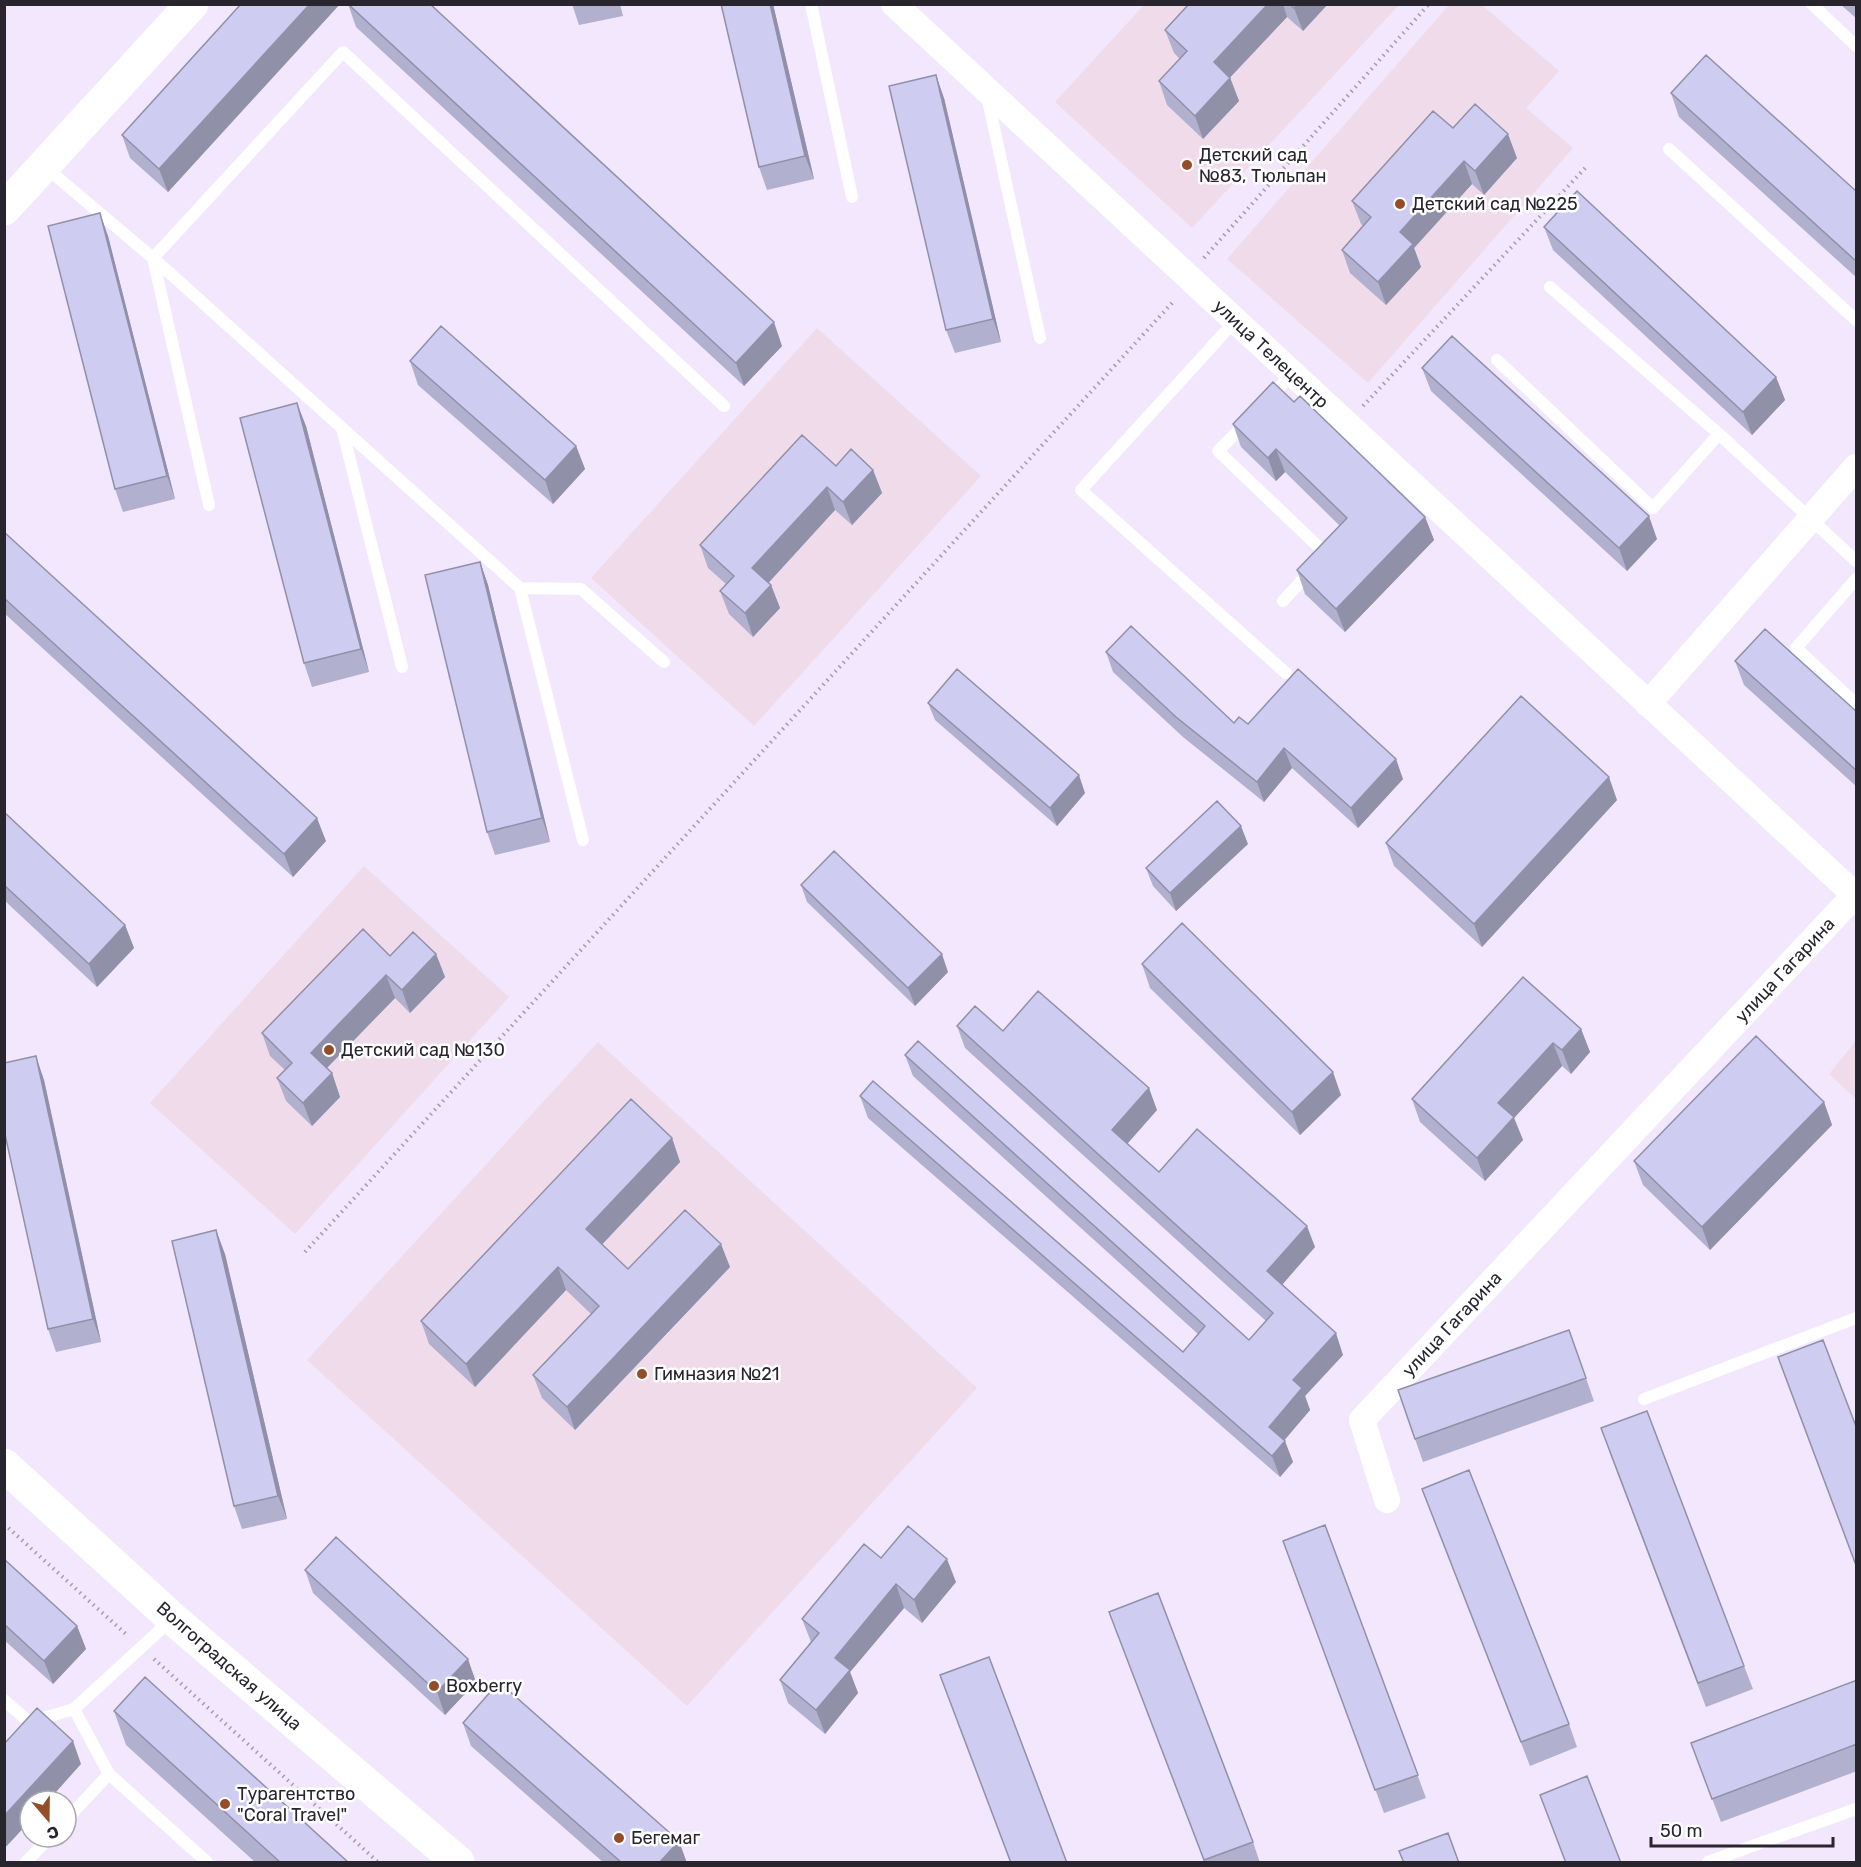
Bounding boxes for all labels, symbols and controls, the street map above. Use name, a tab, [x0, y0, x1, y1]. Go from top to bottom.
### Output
place label: Детский сад №83, Тюльпан	[1199, 144, 1327, 187]
marker: Детский сад №83, Тюльпан	[1180, 158, 1194, 172]
place label: Детский сад №225	[1412, 193, 1578, 215]
marker: Детский сад №225	[1393, 197, 1407, 211]
street label: улица Телецентр	[1209, 295, 1333, 413]
street label: улица Гагарина	[1731, 913, 1839, 1027]
place label: Детский сад №130	[341, 1039, 505, 1061]
marker: Детский сад №130	[322, 1043, 336, 1057]
street label: улица Гагарина	[1398, 1267, 1506, 1381]
place label: Гимназия №21	[654, 1363, 780, 1385]
marker: Гимназия №21	[635, 1367, 649, 1381]
street label: Волгоградская улица	[152, 1597, 306, 1735]
place label: Boxberry	[446, 1675, 522, 1697]
marker: Boxberry	[427, 1679, 441, 1693]
place label: Турагентство "Coral Travel"	[237, 1783, 355, 1826]
north arrow	[18, 1789, 78, 1849]
marker: Турагентство "Coral Travel"	[218, 1797, 232, 1811]
scale bar	[1651, 1810, 1832, 1848]
text: 50 m	[1660, 1820, 1703, 1842]
text: С	[44, 1822, 61, 1843]
place label: Бегемаг	[631, 1827, 700, 1849]
marker: Бегемаг	[612, 1831, 626, 1845]

